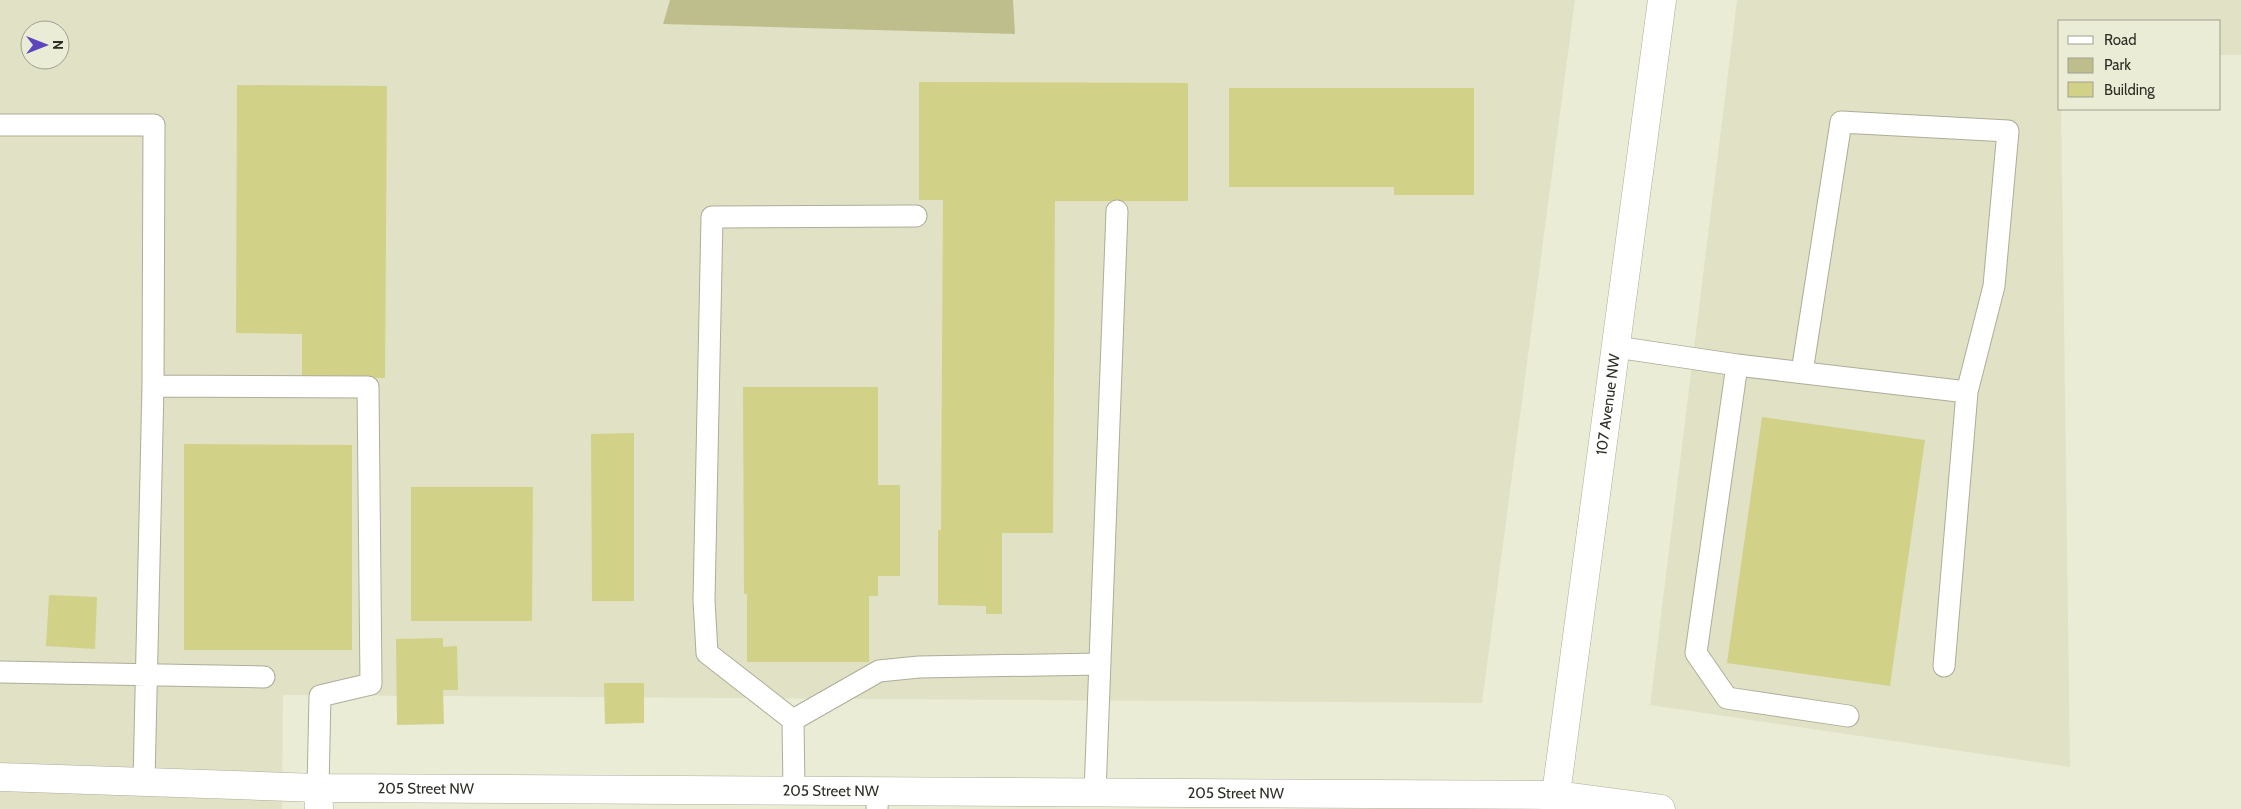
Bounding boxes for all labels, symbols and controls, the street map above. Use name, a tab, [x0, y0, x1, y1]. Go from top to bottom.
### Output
north arrow	[20, 20, 70, 70]
legend	[2058, 20, 2221, 110]
text: Road	[2104, 31, 2137, 49]
text: N	[49, 40, 67, 50]
text: Park	[2104, 56, 2131, 74]
text: Building	[2104, 81, 2155, 99]
street label: 107 Avenue NW	[1592, 352, 1624, 456]
street label: 205 Street NW	[377, 779, 475, 798]
street label: 205 Street NW	[782, 782, 880, 800]
street label: 205 Street NW	[1187, 784, 1285, 802]

